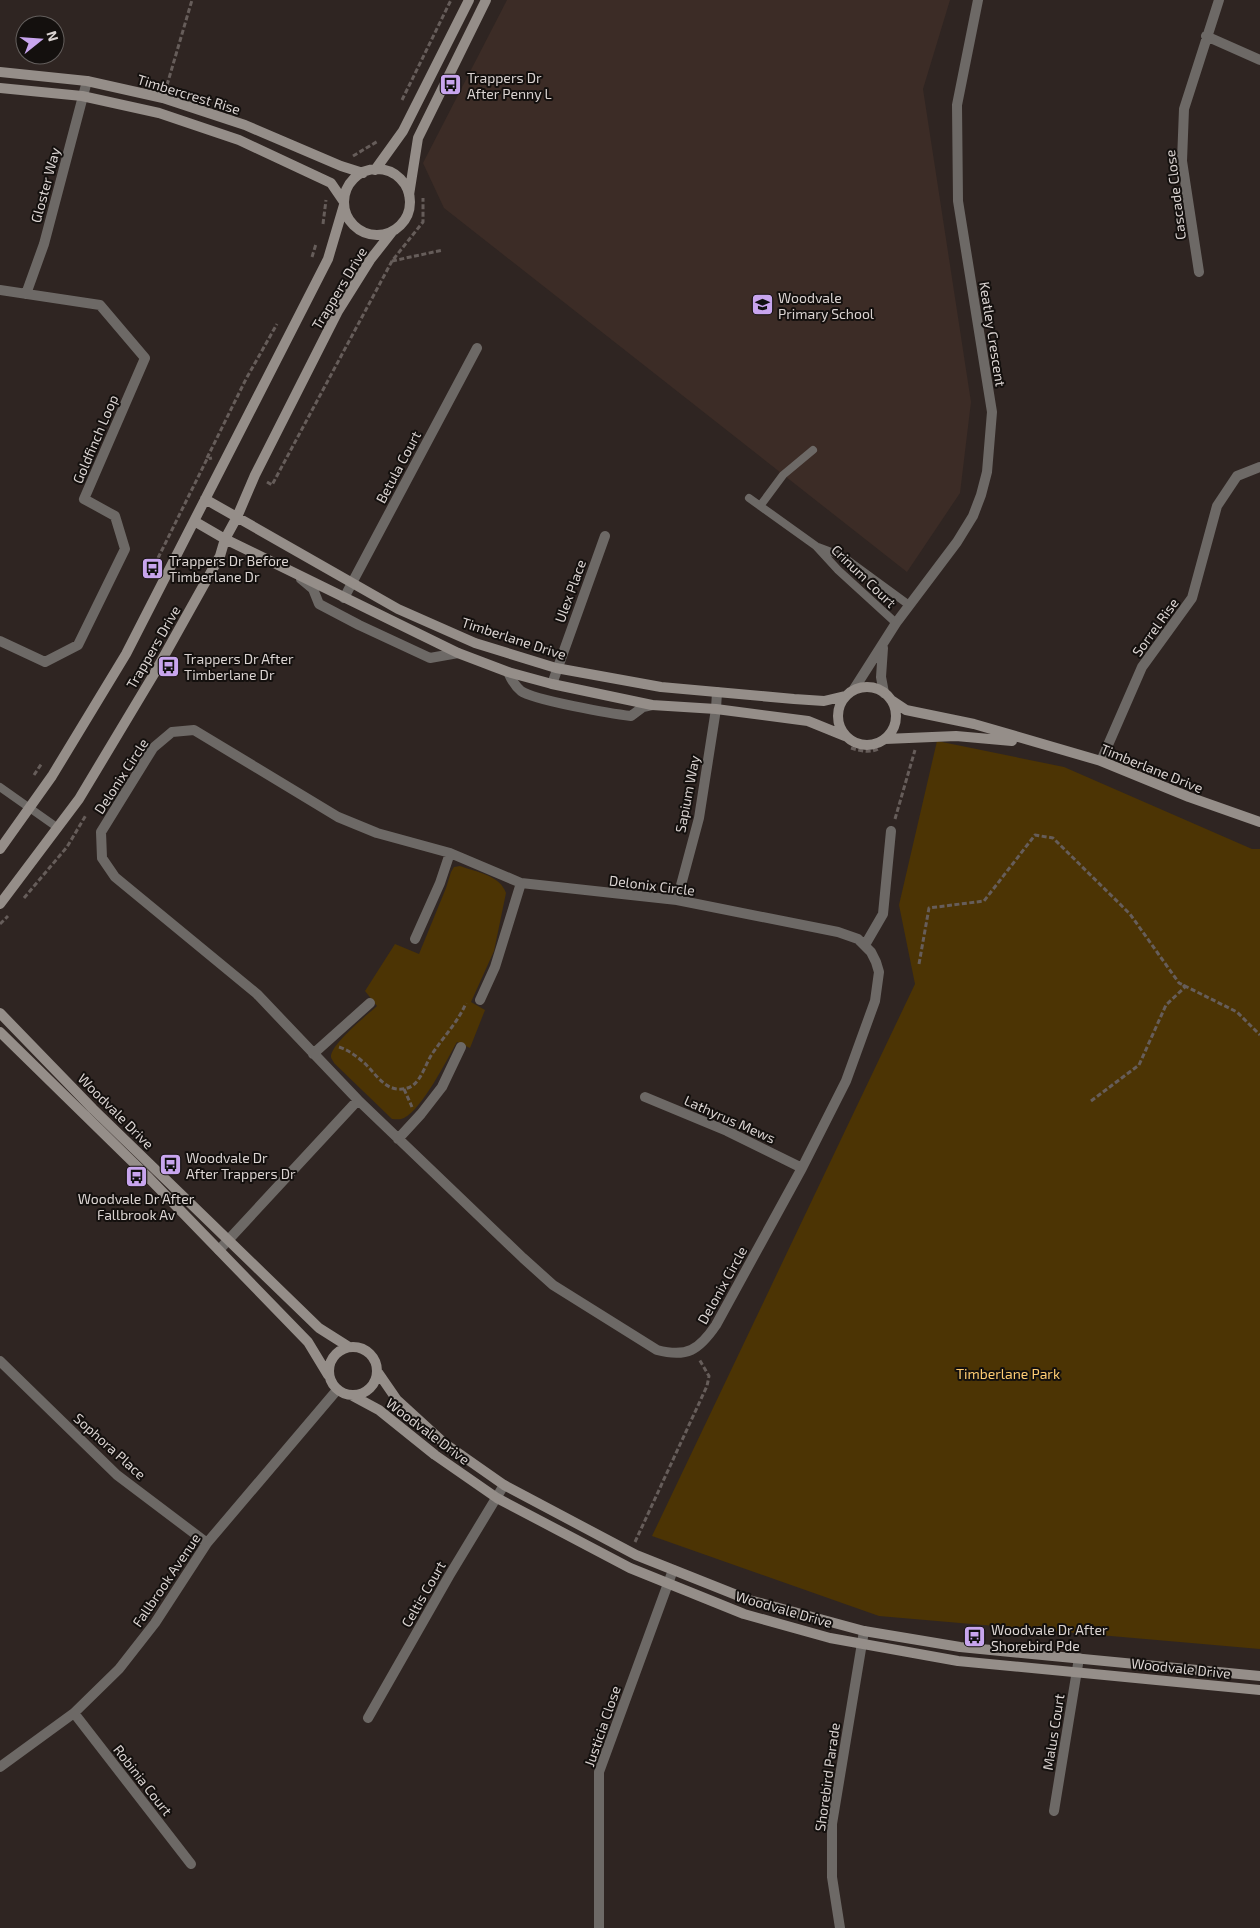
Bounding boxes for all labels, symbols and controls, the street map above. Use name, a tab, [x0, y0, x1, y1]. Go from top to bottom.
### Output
north arrow	[15, 15, 65, 65]
text: N	[43, 29, 63, 43]
place label: Trappers Dr After Penny L	[467, 69, 552, 102]
street label: Timbercrest Rise	[135, 70, 243, 118]
bus stop icon: Trappers Dr After Penny L	[439, 73, 463, 97]
street label: Gloster Way	[27, 145, 63, 225]
street label: Cascade Close	[1161, 149, 1189, 241]
street label: Trappers Drive	[308, 244, 370, 332]
street label: Keatley Crescent	[976, 280, 1010, 388]
place label: Woodvale Primary School	[778, 289, 875, 322]
school or university icon: Woodvale Primary School	[750, 293, 774, 317]
street label: Goldfinch Loop	[69, 392, 121, 486]
street label: Betula Court	[372, 428, 424, 506]
street label: Crinum Court	[828, 541, 900, 611]
place label: Trappers Dr Before Timberlane Dr	[169, 552, 289, 585]
bus stop icon: Trappers Dr Before Timberlane Dr	[141, 556, 165, 580]
street label: Ulex Place	[551, 557, 589, 625]
street label: Sorrel Rise	[1128, 594, 1182, 660]
street label: Trappers Drive	[122, 602, 184, 692]
street label: Timberlane Drive	[460, 613, 568, 663]
place label: Trappers Dr After Timberlane Dr	[184, 650, 294, 683]
bus stop icon: Trappers Dr After Timberlane Dr	[156, 654, 180, 678]
street label: Delonix Circle	[90, 735, 152, 817]
street label: Timberlane Drive	[1098, 740, 1206, 796]
street label: Sapium Way	[671, 753, 703, 834]
street label: Delonix Circle	[608, 871, 696, 899]
street label: Woodvale Drive	[75, 1070, 157, 1152]
street label: Lathyrus Mews	[682, 1091, 778, 1147]
place label: Woodvale Dr After Trappers Dr	[186, 1149, 296, 1182]
bus stop icon: Woodvale Dr After Trappers Dr	[158, 1153, 182, 1177]
bus stop icon: Woodvale Dr After Fallbrook Av	[124, 1164, 148, 1188]
place label: Woodvale Dr After Fallbrook Av	[78, 1190, 195, 1223]
street label: Delonix Circle	[694, 1243, 750, 1327]
park label: Timberlane Park	[956, 1365, 1060, 1382]
street label: Woodvale Drive	[383, 1394, 473, 1468]
street label: Sophora Place	[71, 1409, 149, 1483]
street label: Fallbrook Avenue	[128, 1530, 204, 1630]
street label: Celtis Court	[397, 1558, 449, 1630]
street label: Woodvale Drive	[734, 1587, 834, 1631]
place label: Woodvale Dr After Shorebird Pde	[991, 1621, 1108, 1654]
bus stop icon: Woodvale Dr After Shorebird Pde	[963, 1625, 987, 1649]
street label: Woodvale Drive	[1130, 1654, 1232, 1682]
street label: Justicia Close	[580, 1683, 624, 1769]
street label: Malus Court	[1039, 1693, 1067, 1771]
street label: Shorebird Parade	[811, 1721, 843, 1833]
street label: Robinia Court	[110, 1741, 176, 1819]

